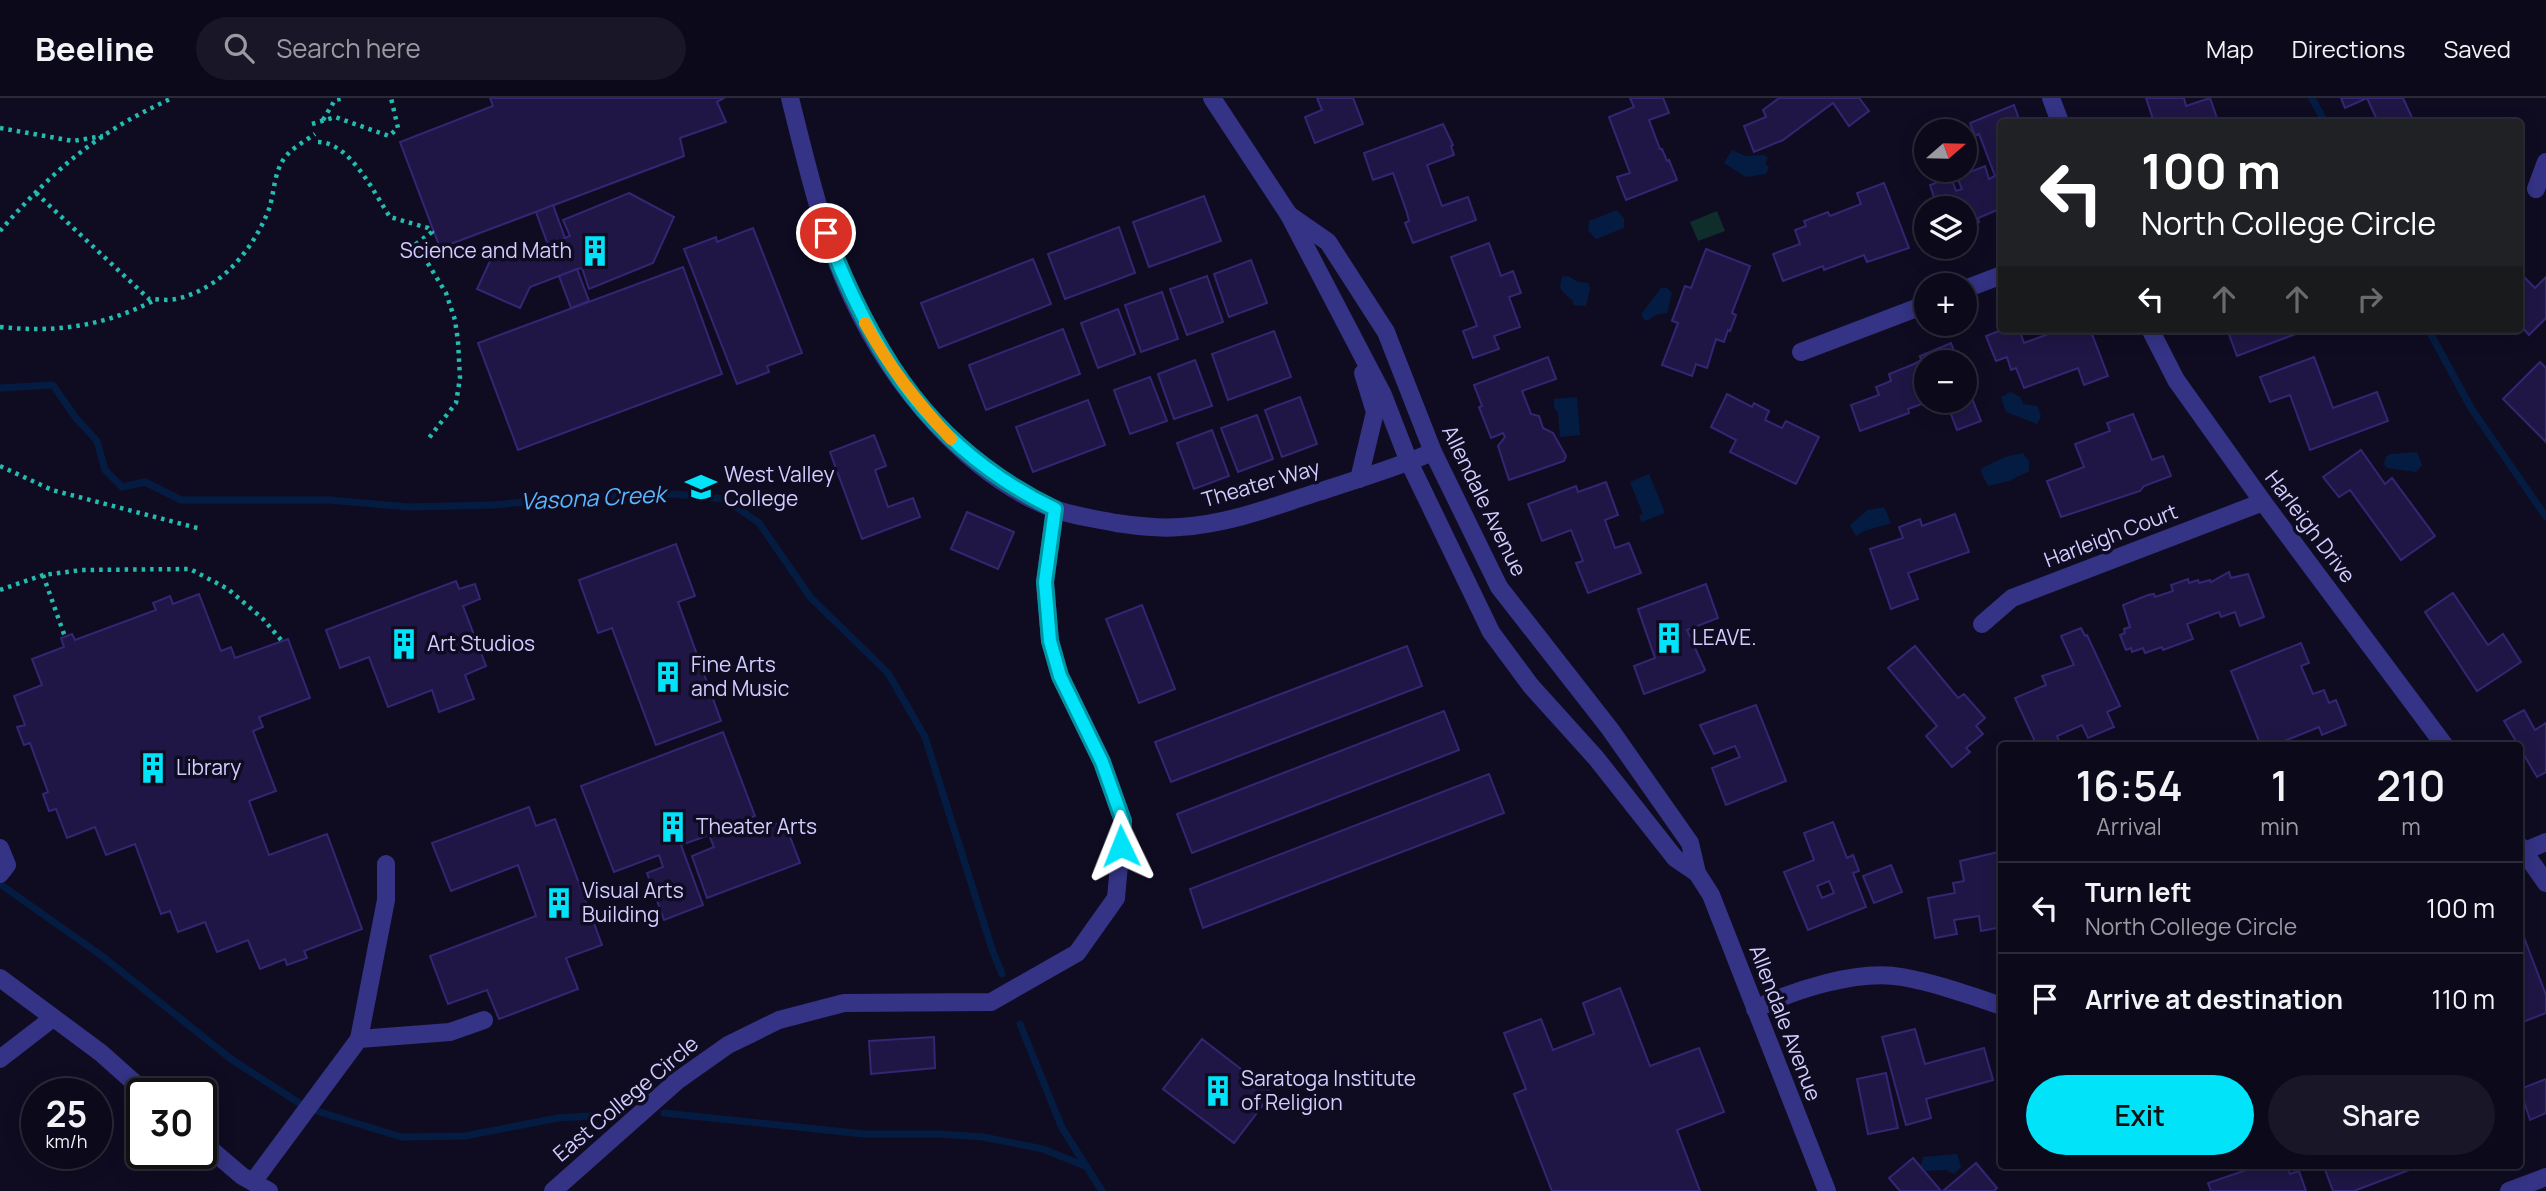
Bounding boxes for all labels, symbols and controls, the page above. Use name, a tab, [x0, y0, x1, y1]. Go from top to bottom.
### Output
search box	[196, 17, 686, 80]
text: Beeline	[35, 26, 154, 71]
icon: search	[220, 29, 258, 67]
text: Search here	[276, 30, 421, 66]
text: Map	[2206, 32, 2254, 65]
text: Directions	[2292, 32, 2405, 65]
text: Saved	[2443, 32, 2511, 65]
north arrow	[1914, 119, 1978, 182]
map controls	[1914, 119, 1977, 413]
text: 100 m	[2141, 137, 2281, 204]
icon: left	[2026, 147, 2117, 238]
button: layers	[1914, 196, 1977, 259]
text: North College Circle	[2141, 201, 2436, 245]
pin	[796, 203, 856, 263]
icon: arrive	[807, 214, 845, 252]
building icon: Science and Math	[578, 234, 612, 268]
place label: Science and Math	[400, 236, 572, 264]
button: +	[1914, 273, 1977, 336]
icon: left	[2132, 280, 2170, 318]
icon: ahead	[2205, 280, 2243, 318]
icon: ahead	[2278, 280, 2316, 318]
icon: right	[2351, 280, 2389, 318]
button: −	[1914, 350, 1977, 413]
street label: Allendale Avenue	[1436, 420, 1534, 581]
street label: Theater Way	[1198, 453, 1323, 513]
place label: West Valley College	[724, 460, 835, 512]
street label: Harleigh Drive	[2259, 465, 2362, 588]
school or university icon: West Valley College	[684, 470, 718, 504]
water label: Vasona Creek	[520, 477, 670, 517]
street label: Harleigh Court	[2040, 497, 2181, 573]
building icon: LEAVE.	[1652, 621, 1686, 655]
place label: LEAVE.	[1692, 623, 1757, 651]
building icon: Art Studios	[387, 627, 421, 661]
place label: Art Studios	[427, 629, 535, 657]
place label: Fine Arts and Music	[691, 650, 789, 702]
building icon: Fine Arts and Music	[651, 660, 685, 694]
building icon: Library	[136, 751, 170, 785]
place label: Library	[176, 753, 241, 781]
text: 16:54	[2075, 756, 2183, 814]
text: 1	[2271, 756, 2288, 814]
text: 210	[2376, 756, 2446, 814]
position arrow	[1084, 809, 1158, 883]
building icon: Theater Arts	[656, 810, 690, 844]
text: Arrival	[2096, 810, 2162, 842]
text: min	[2260, 810, 2299, 842]
text: m	[2401, 810, 2421, 842]
place label: Theater Arts	[696, 812, 817, 840]
text: Turn left	[2085, 874, 2192, 910]
place label: Visual Arts Building	[582, 876, 684, 928]
building icon: Visual Arts Building	[542, 886, 576, 920]
icon: left	[2026, 889, 2064, 927]
text: 100 m	[2426, 890, 2495, 926]
text: North College Circle	[2085, 910, 2297, 942]
street label: Allendale Avenue	[1743, 941, 1829, 1105]
icon: arrive	[2026, 980, 2064, 1018]
text: Arrive at destination	[2085, 981, 2343, 1017]
text: 110 m	[2432, 981, 2495, 1017]
street label: East College Circle	[547, 1029, 704, 1167]
place label: Saratoga Institute of Religion	[1241, 1064, 1416, 1116]
building icon: Saratoga Institute of Religion	[1201, 1074, 1235, 1108]
button: Exit	[2026, 1075, 2254, 1155]
button: Share	[2268, 1075, 2495, 1155]
speed limit sign: 30	[126, 1078, 217, 1169]
text: 25	[46, 1090, 87, 1138]
text: km/h	[46, 1129, 87, 1153]

